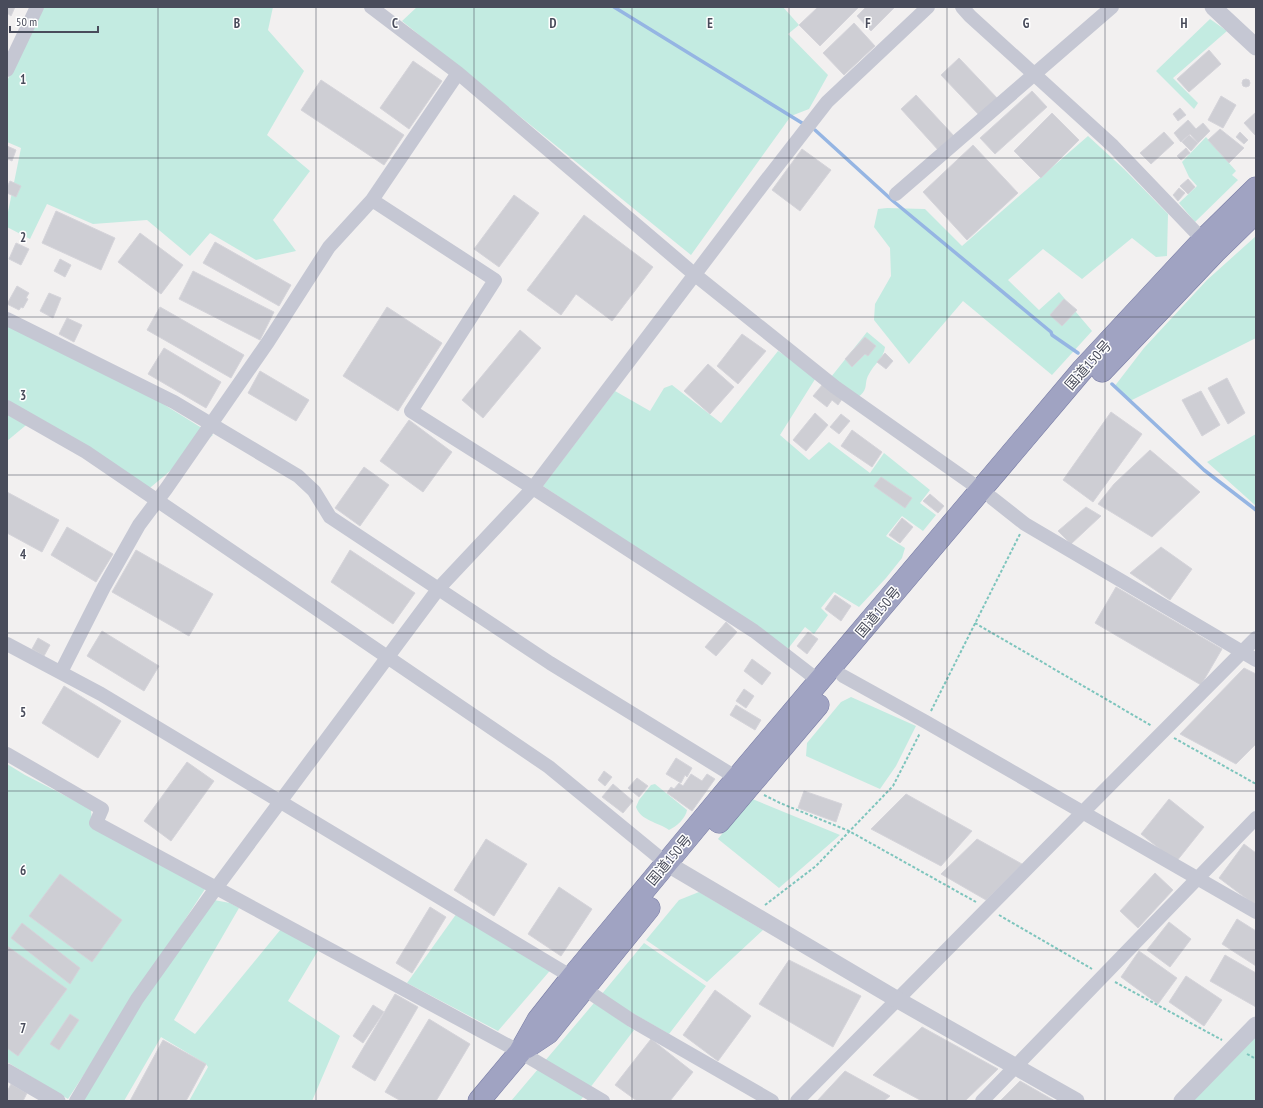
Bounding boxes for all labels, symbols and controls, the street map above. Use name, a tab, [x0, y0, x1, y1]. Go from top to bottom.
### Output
scale bar	[10, 8, 98, 34]
text: 50 m	[16, 14, 37, 29]
text: B	[234, 15, 240, 32]
text: C	[392, 15, 398, 32]
text: D	[550, 15, 557, 32]
text: E	[707, 15, 713, 32]
text: F	[865, 15, 871, 32]
text: G	[1023, 15, 1030, 32]
text: H	[1181, 15, 1188, 32]
text: 1	[20, 71, 26, 88]
text: 2	[20, 229, 26, 246]
street label: 国道150号	[1061, 336, 1115, 394]
text: 3	[20, 387, 26, 404]
text: 4	[20, 546, 27, 563]
street label: 国道150号	[852, 583, 904, 641]
text: 5	[20, 704, 26, 721]
street label: 国道150号	[643, 831, 695, 889]
text: 6	[20, 862, 26, 879]
text: 7	[20, 1020, 26, 1037]

